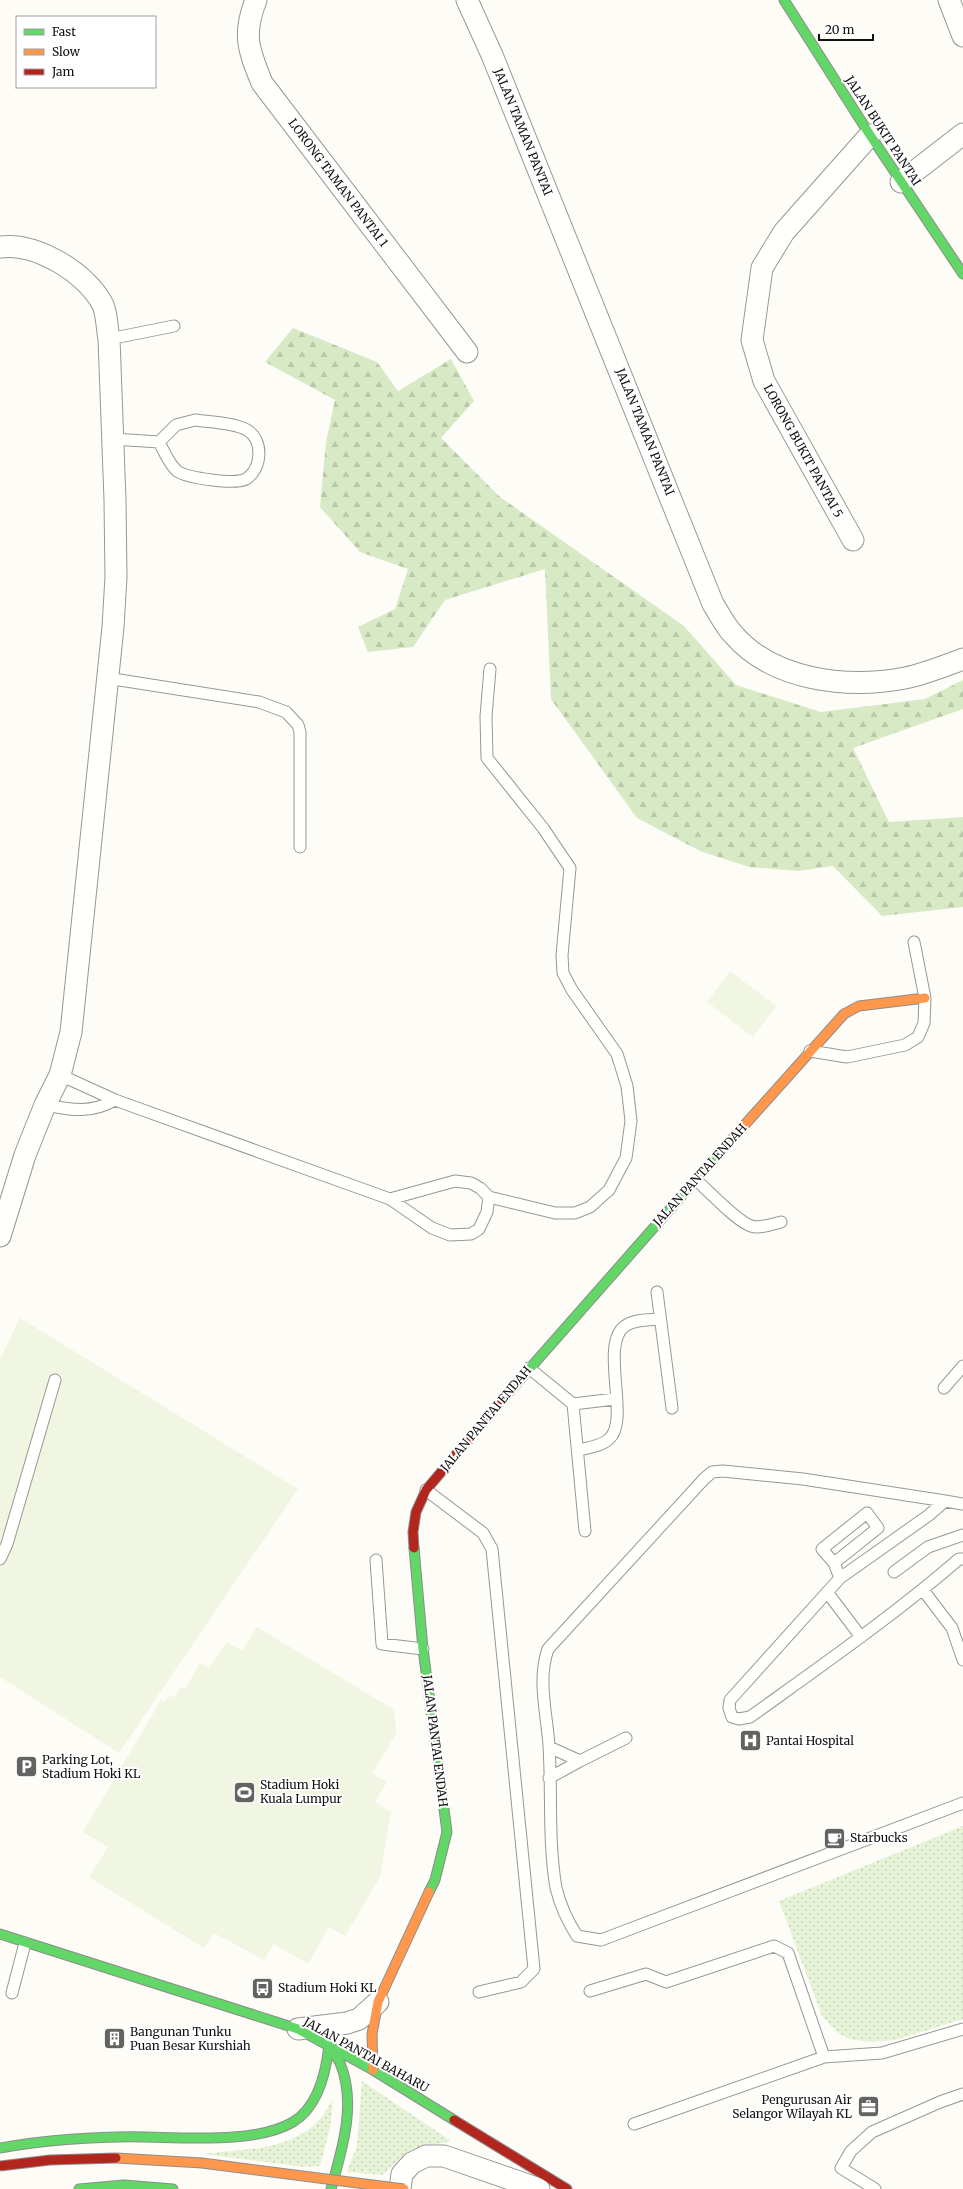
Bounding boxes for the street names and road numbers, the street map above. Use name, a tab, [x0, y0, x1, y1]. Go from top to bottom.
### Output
street label: JALAN TAMAN PANTAI	[491, 65, 556, 198]
street label: JALAN BUKIT PANTAI	[842, 72, 924, 188]
street label: LORONG TAMAN PANTAI 1	[285, 116, 392, 250]
street label: JALAN TAMAN PANTAI	[613, 365, 678, 498]
street label: LORONG BUKIT PANTAI 5	[760, 381, 846, 520]
street label: JALAN PANTAI ENDAH	[649, 1120, 750, 1230]
street label: JALAN PANTAI ENDAH	[436, 1363, 534, 1475]
street label: JALAN PANTAI ENDAH	[420, 1673, 451, 1808]
street label: JALAN PANTAI BAHARU	[300, 2013, 432, 2095]

